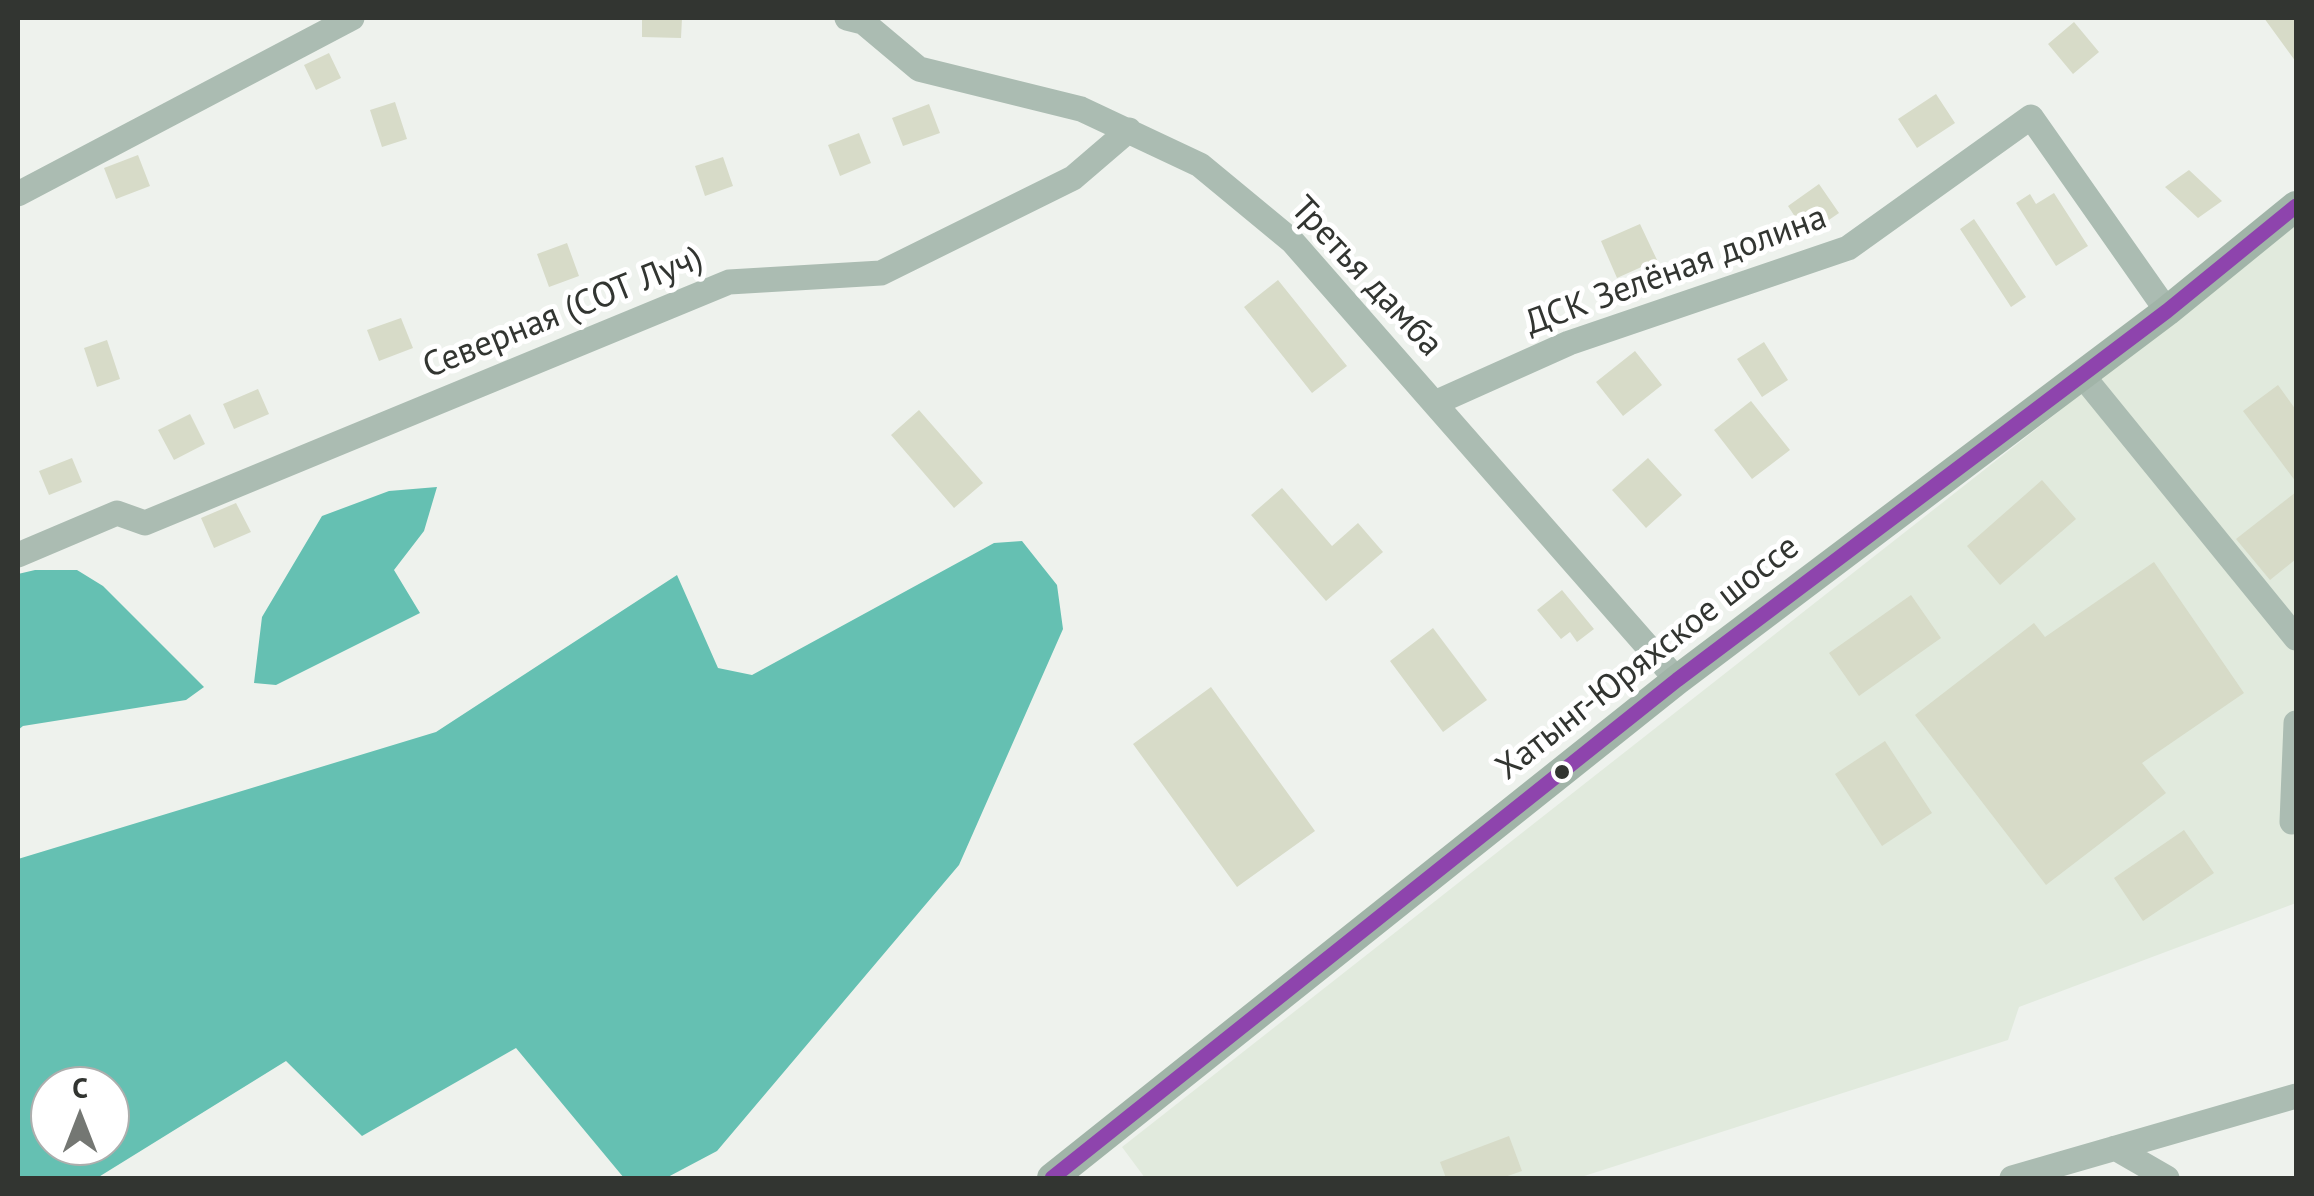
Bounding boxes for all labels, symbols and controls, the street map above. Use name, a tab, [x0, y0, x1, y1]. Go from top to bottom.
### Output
street label: Третья дамба	[1281, 188, 1451, 366]
street label: ДСК Зелёная долина	[1520, 197, 1832, 345]
street label: Северная (СОТ Луч)	[417, 238, 709, 388]
street label: Хатынг-Юряхское шоссе	[1488, 527, 1808, 789]
unlabelled marker	[1552, 762, 1572, 782]
north arrow	[30, 1066, 130, 1166]
text: С	[72, 1069, 88, 1106]

